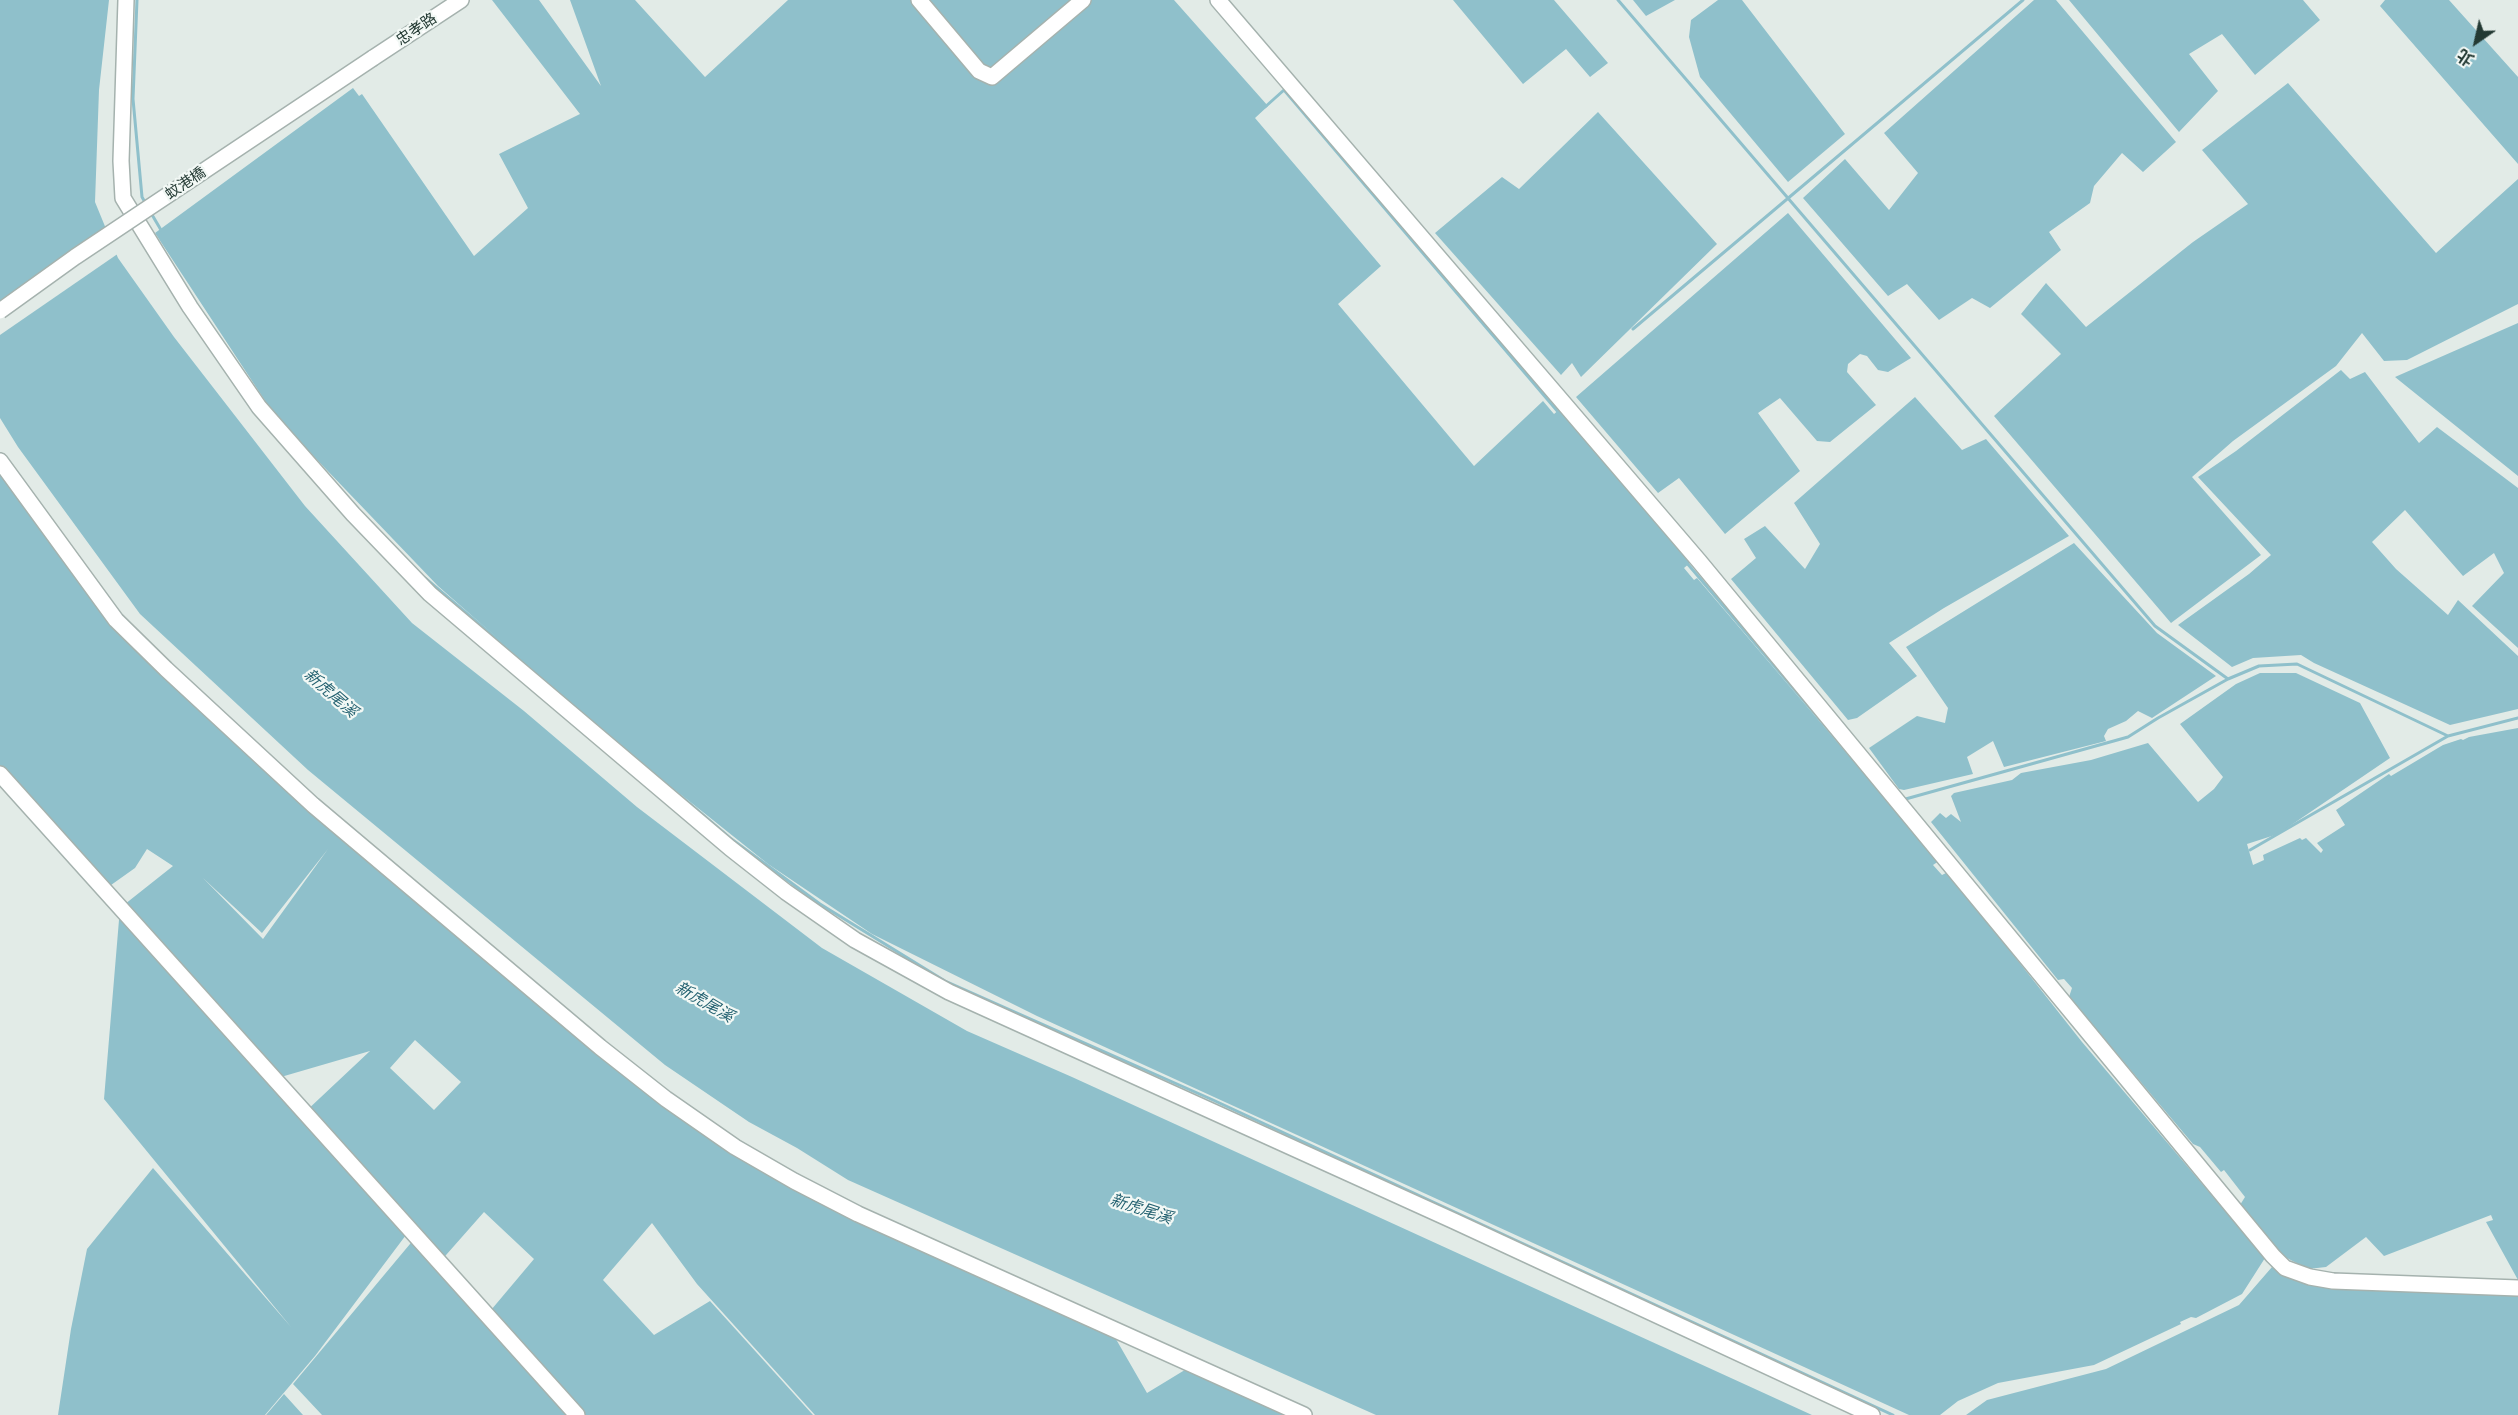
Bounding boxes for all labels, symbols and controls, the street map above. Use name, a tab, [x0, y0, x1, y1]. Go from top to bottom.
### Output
street label: 忠孝路	[393, 10, 441, 50]
north arrow	[2446, 12, 2506, 72]
text: 北	[2453, 43, 2479, 71]
street label: 蚊港橋	[162, 164, 210, 204]
water label: 新虎尾溪	[300, 666, 360, 722]
water label: 新虎尾溪	[671, 979, 737, 1027]
water label: 新虎尾溪	[1108, 1191, 1174, 1229]

